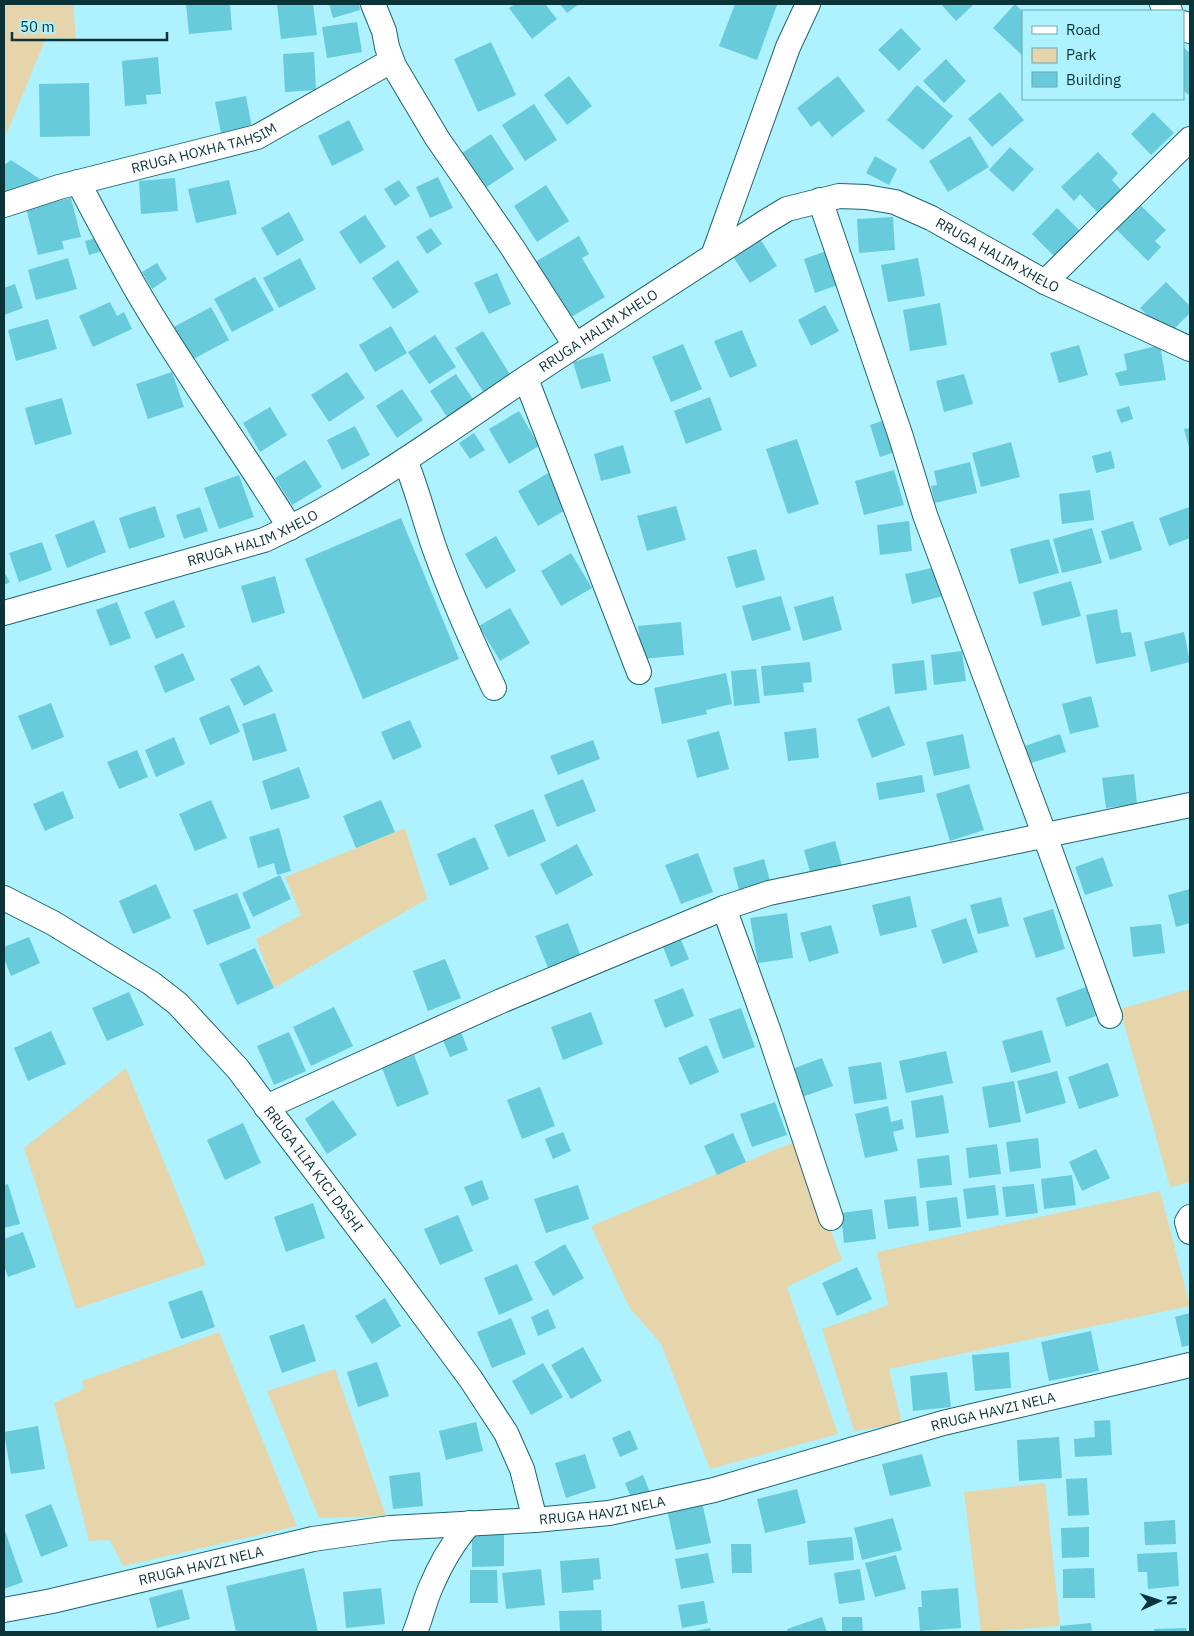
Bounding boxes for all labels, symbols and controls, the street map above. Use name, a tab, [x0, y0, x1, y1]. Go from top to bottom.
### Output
scale bar	[12, 10, 168, 42]
legend	[1022, 10, 1184, 100]
text: 50 m	[20, 17, 55, 36]
text: Road	[1066, 20, 1101, 39]
text: Park	[1066, 45, 1096, 64]
text: Building	[1066, 70, 1121, 89]
street label: RRUGA HOXHA TAHSIM	[129, 119, 280, 177]
street label: RRUGA HALIM XHELO	[932, 213, 1062, 296]
street label: RRUGA HALIM XHELO	[535, 285, 661, 376]
street label: RRUGA HALIM XHELO	[185, 505, 321, 570]
street label: RRUGA ILIA KICI DASHI	[260, 1102, 367, 1236]
street label: RRUGA HAVZI NELA	[929, 1388, 1057, 1435]
street label: RRUGA HAVZI NELA	[538, 1492, 667, 1529]
street label: RRUGA HAVZI NELA	[137, 1542, 265, 1589]
north arrow	[1134, 1576, 1184, 1626]
text: N	[1163, 1595, 1181, 1606]

